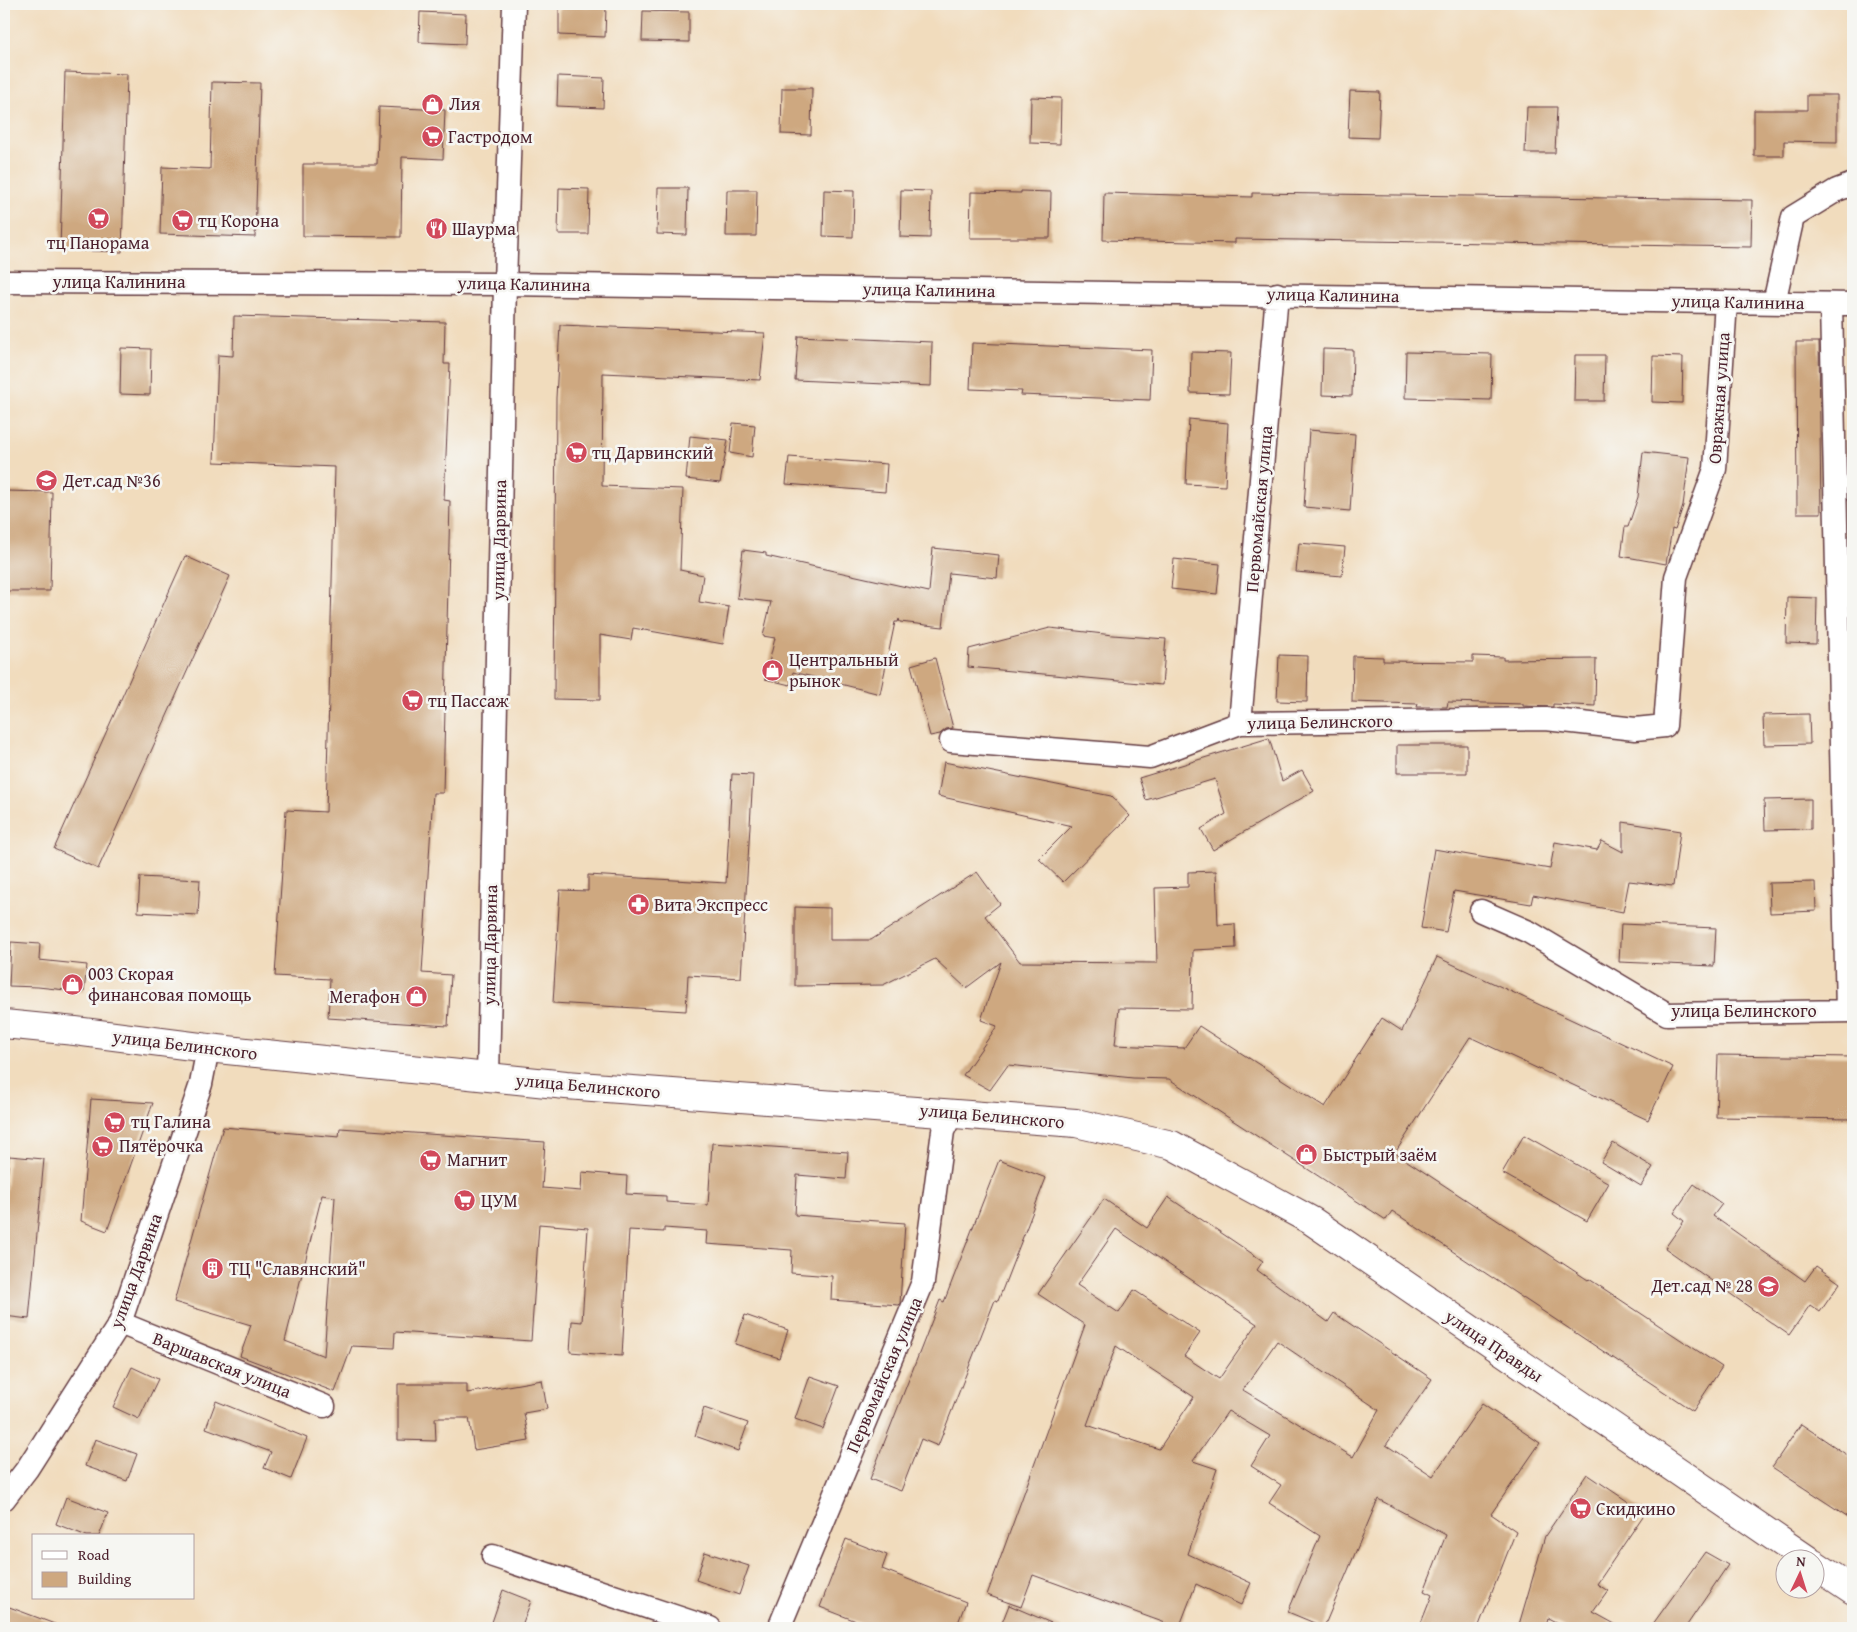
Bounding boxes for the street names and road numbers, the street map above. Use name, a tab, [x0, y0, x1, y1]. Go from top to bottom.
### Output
street label: улица Калинина	[52, 268, 186, 295]
street label: улица Калинина	[456, 269, 591, 298]
street label: улица Калинина	[861, 275, 996, 304]
street label: улица Калинина	[1265, 280, 1400, 309]
street label: улица Калинина	[1670, 287, 1805, 316]
street label: Овражная улица	[1700, 331, 1737, 465]
street label: Первомайская улица	[1238, 424, 1279, 594]
street label: улица Дарвина	[484, 479, 513, 602]
street label: улица Белинского	[1246, 707, 1393, 736]
street label: улица Дарвина	[475, 884, 504, 1007]
street label: улица Белинского	[1670, 997, 1817, 1024]
street label: улица Белинского	[110, 1022, 259, 1067]
street label: улица Белинского	[513, 1066, 662, 1105]
street label: улица Белинского	[917, 1096, 1066, 1135]
street label: улица Дарвина	[102, 1209, 169, 1333]
street label: Первомайская улица	[838, 1292, 929, 1457]
street label: улица Правды	[1439, 1302, 1549, 1389]
street label: Варшавская улица	[149, 1324, 296, 1405]

